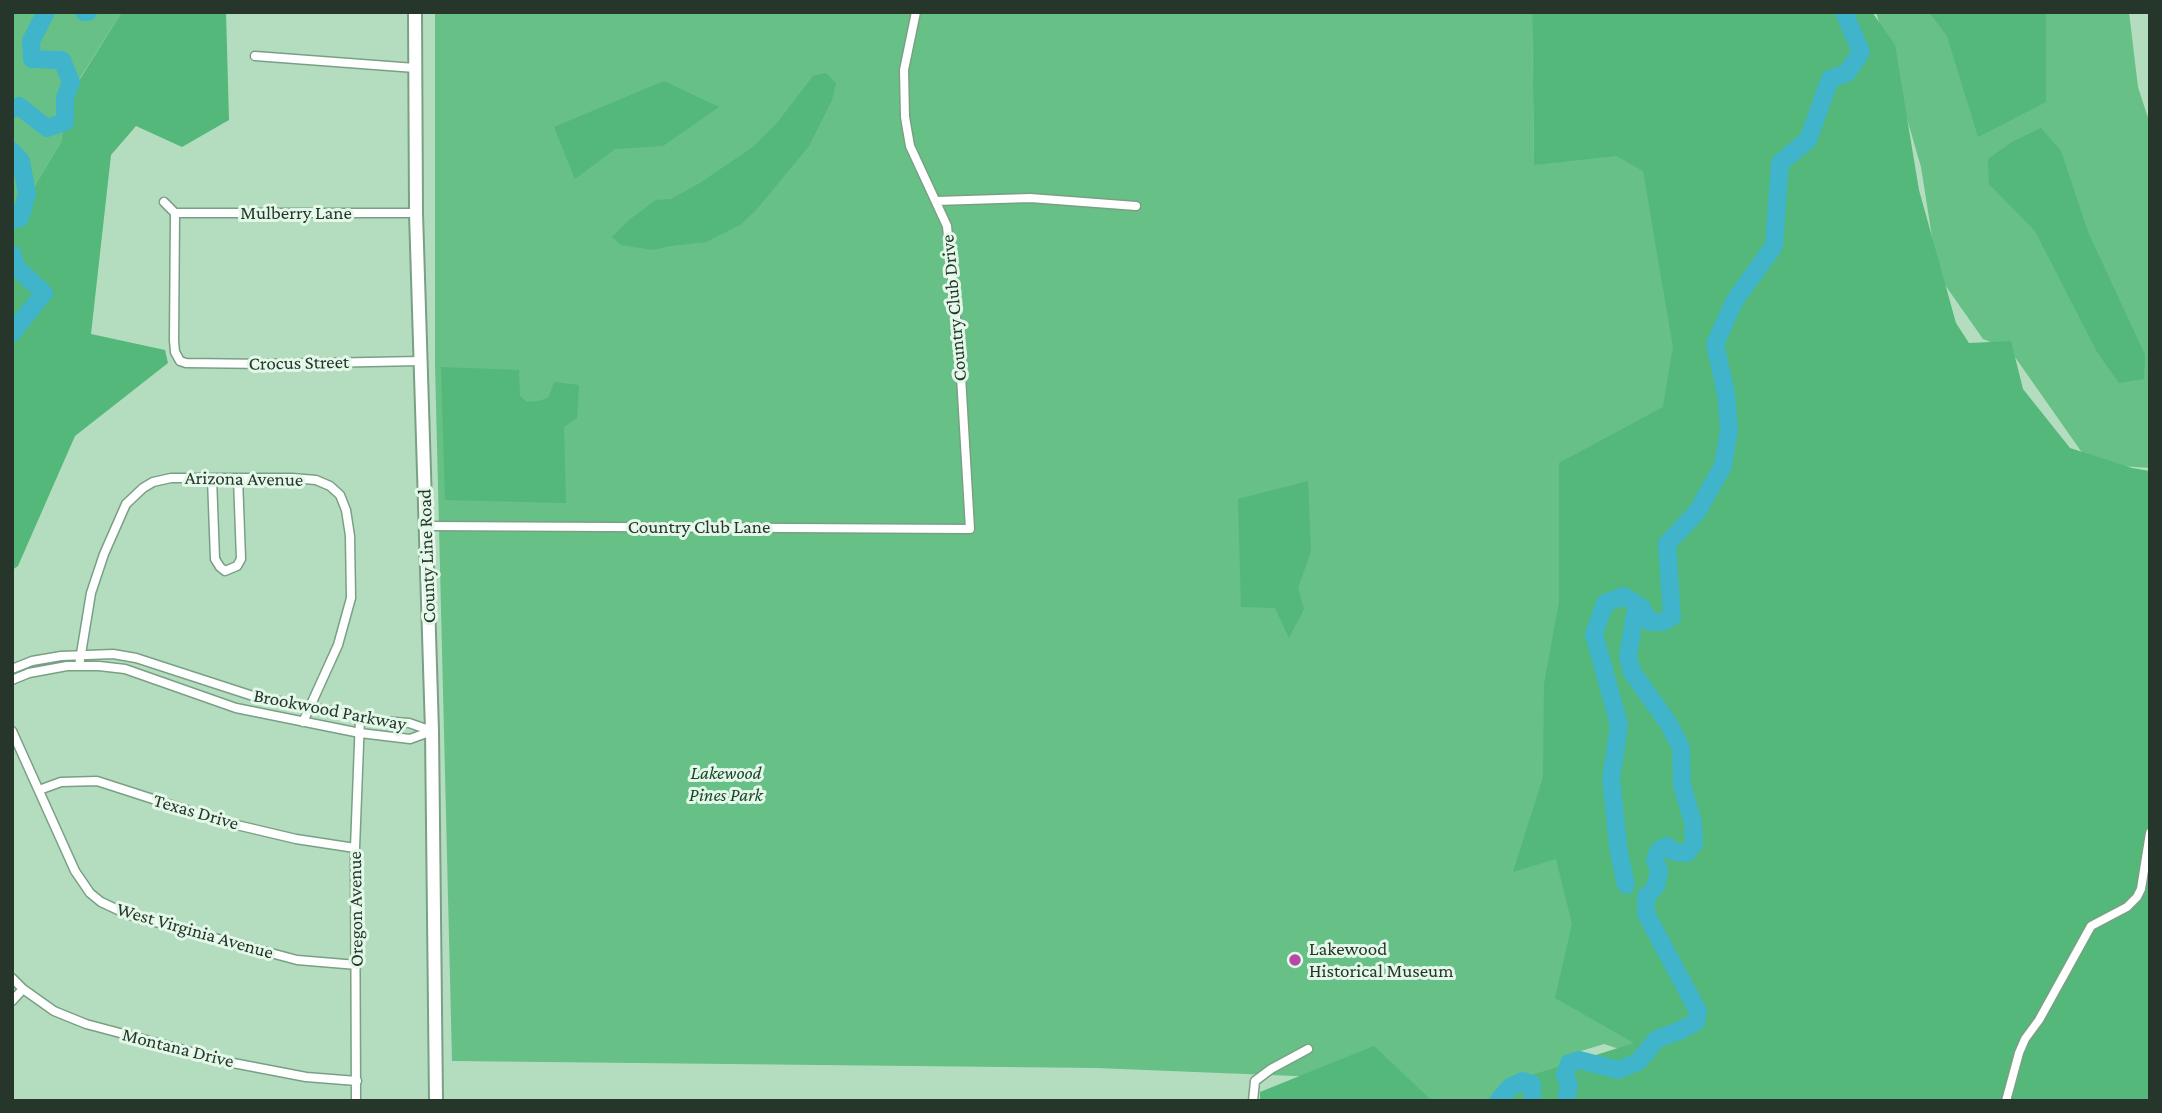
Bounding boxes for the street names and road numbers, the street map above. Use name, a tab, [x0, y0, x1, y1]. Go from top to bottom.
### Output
street label: Mulberry Lane	[240, 202, 352, 224]
street label: Country Club Drive	[936, 234, 972, 382]
street label: Crocus Street	[249, 351, 349, 375]
street label: Arizona Avenue	[185, 467, 303, 491]
street label: County Line Road	[413, 488, 441, 624]
street label: Country Club Lane	[628, 516, 770, 538]
street label: Brookwood Parkway	[252, 684, 408, 736]
street label: Texas Drive	[151, 789, 241, 835]
street label: Oregon Avenue	[344, 851, 368, 967]
street label: West Virginia Avenue	[114, 898, 276, 964]
street label: Montana Drive	[120, 1023, 236, 1073]

